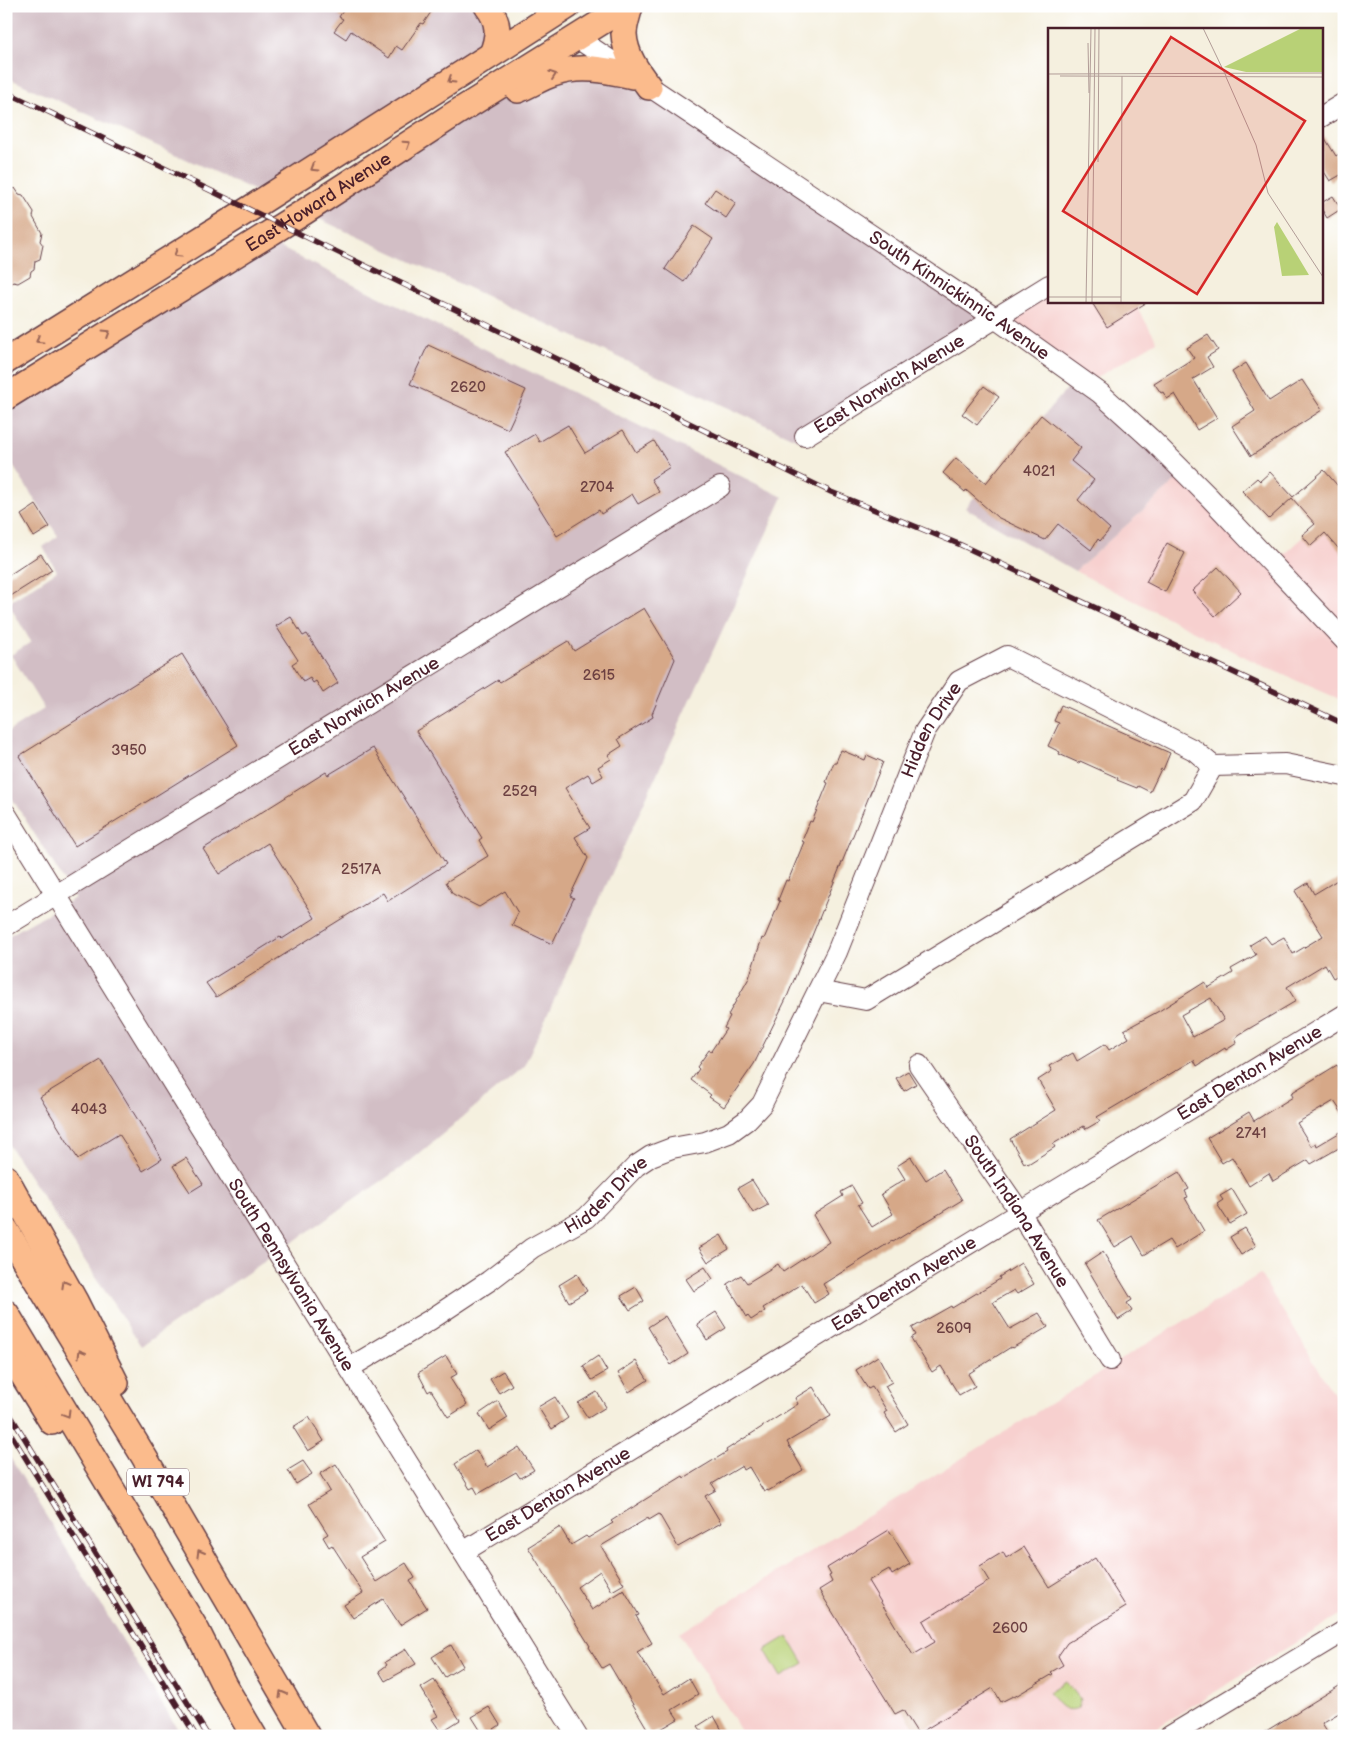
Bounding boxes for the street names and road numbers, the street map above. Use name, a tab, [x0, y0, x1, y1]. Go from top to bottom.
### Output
street label: East Howard Avenue	[241, 148, 395, 256]
street label: South Kinnickinnic Avenue	[865, 226, 1054, 364]
street label: East Norwich Avenue	[810, 329, 968, 438]
street label: East Norwich Avenue	[285, 652, 443, 760]
street label: Hidden Drive	[897, 678, 966, 781]
street label: East Denton Avenue	[1173, 1020, 1326, 1125]
street label: South Indiana Avenue	[960, 1131, 1074, 1292]
street label: Hidden Drive	[561, 1151, 651, 1238]
street label: South Pennsylvania Avenue	[224, 1175, 359, 1375]
street label: East Denton Avenue	[827, 1231, 980, 1336]
street label: East Denton Avenue	[482, 1442, 634, 1546]
road number: WI 794	[127, 1468, 189, 1495]

